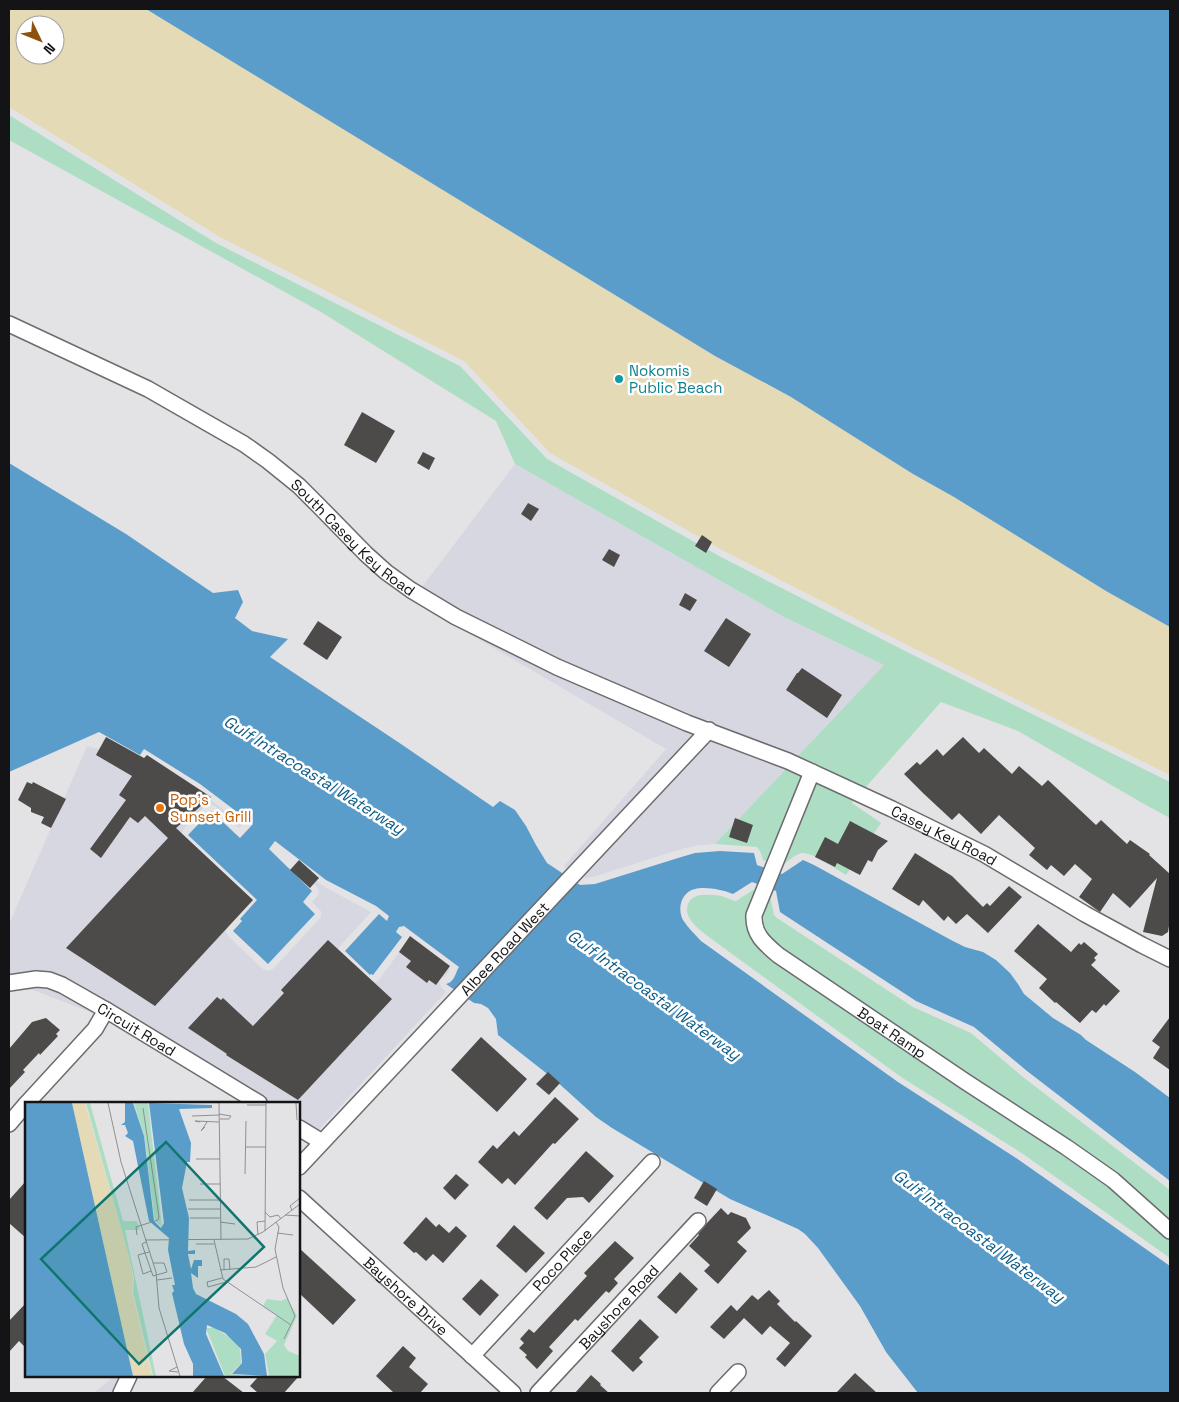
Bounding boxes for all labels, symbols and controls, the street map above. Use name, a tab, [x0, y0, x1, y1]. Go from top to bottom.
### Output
north arrow	[15, 15, 65, 65]
text: N	[40, 39, 59, 58]
place label: Nokomis Public Beach	[629, 361, 722, 397]
marker: Nokomis Public Beach	[613, 373, 625, 385]
street label: South Casey Key Road	[288, 474, 419, 600]
water label: Gulf Intracoastal Waterway	[220, 711, 409, 840]
place label: Pop's Sunset Grill	[170, 790, 251, 826]
street label: Casey Key Road	[888, 801, 1001, 869]
marker: Pop's Sunset Grill	[154, 802, 166, 814]
street label: Albee Road West	[456, 897, 553, 999]
water label: Gulf Intracoastal Waterway	[563, 925, 746, 1066]
street label: Circuit Road	[94, 998, 179, 1060]
street label: Boat Ramp	[854, 1002, 930, 1062]
inset map	[25, 1102, 300, 1377]
water label: Gulf Intracoastal Waterway	[889, 1165, 1070, 1308]
street label: Poco Place	[528, 1224, 596, 1295]
street label: Bayshore Drive	[360, 1252, 453, 1339]
street label: Bayshore Road	[574, 1260, 662, 1353]

